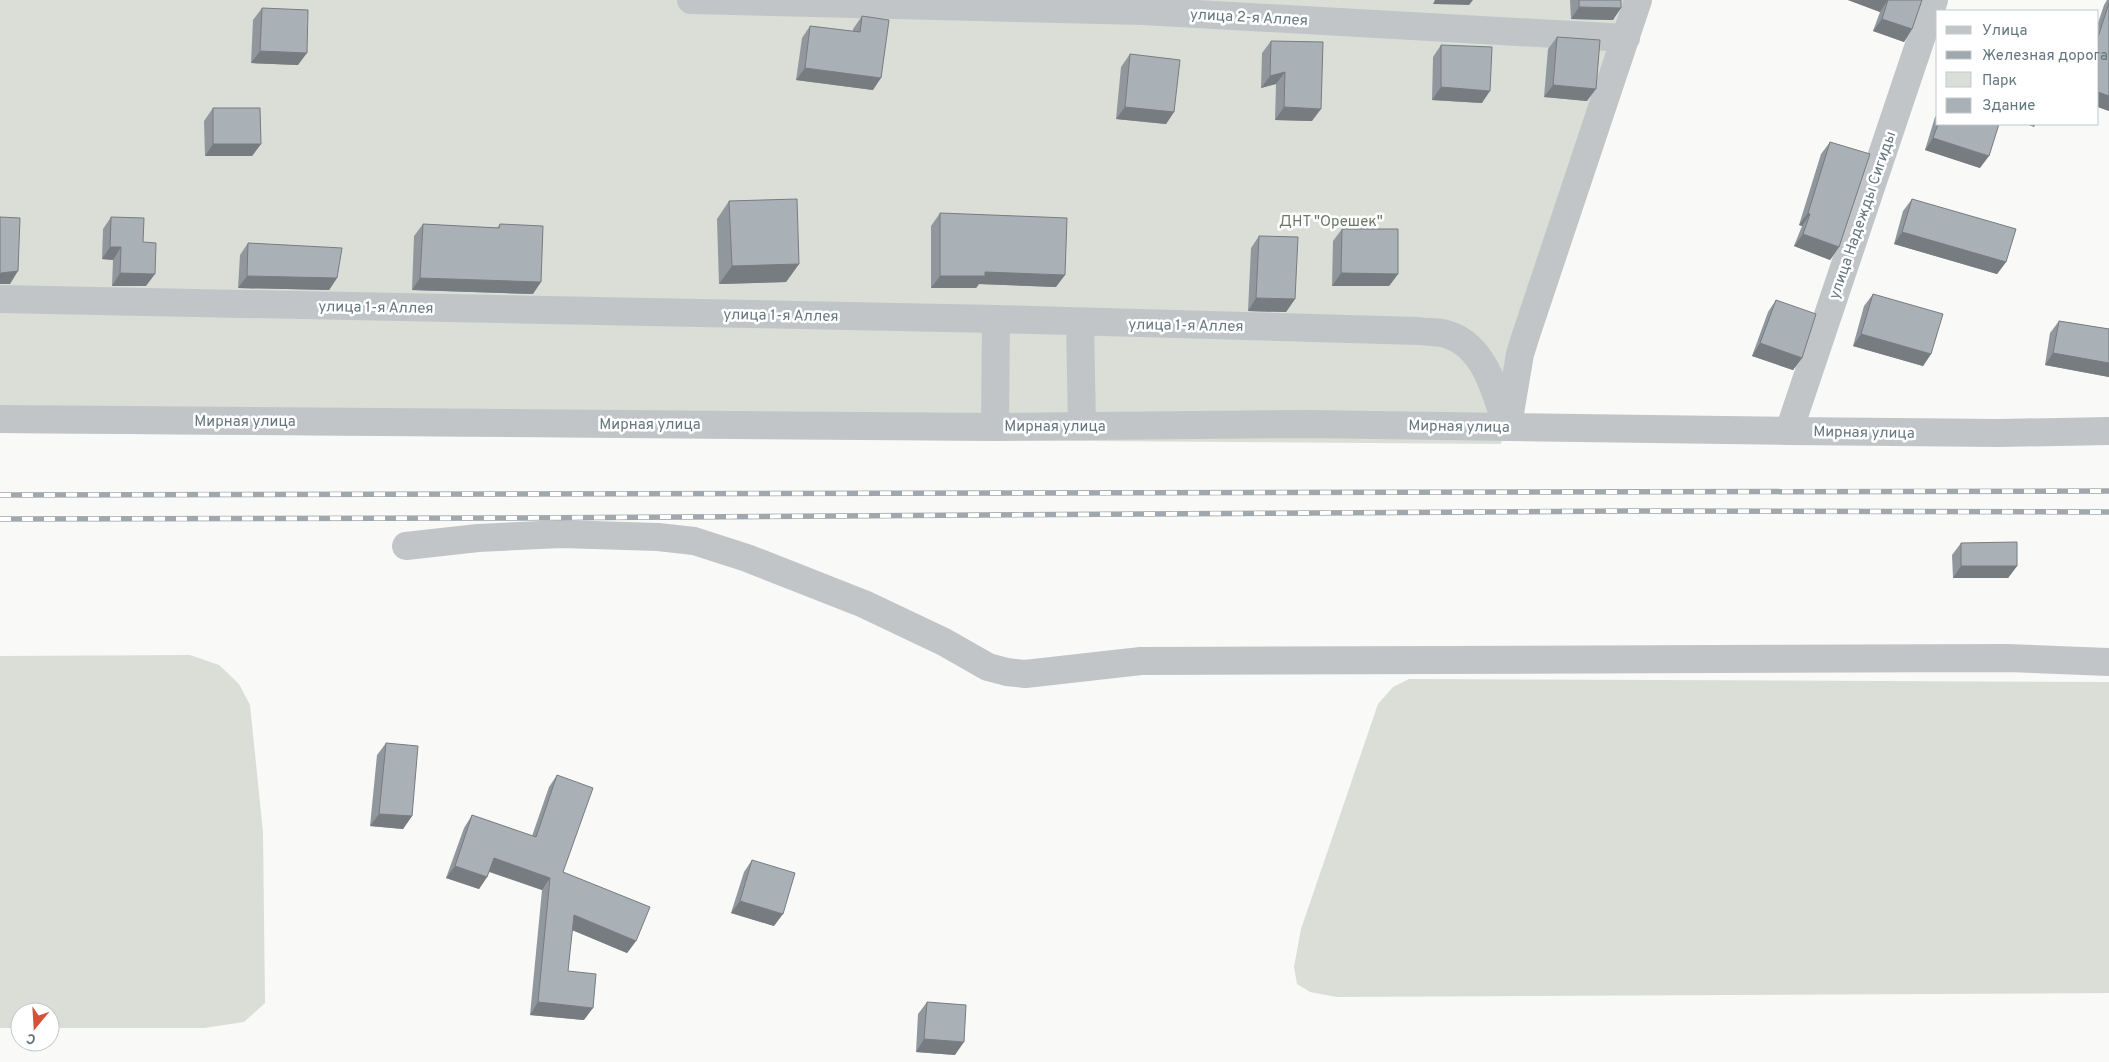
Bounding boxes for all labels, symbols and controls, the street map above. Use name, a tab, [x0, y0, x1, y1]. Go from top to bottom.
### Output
street label: улица 2-я Аллея	[1189, 6, 1308, 31]
legend	[1936, 10, 2099, 125]
text: Улица	[1982, 22, 2027, 41]
text: Железная дорога	[1982, 47, 2108, 66]
text: Парк	[1982, 72, 2017, 91]
text: Здание	[1982, 97, 2035, 116]
street label: улица Надежды Сигиды	[1826, 129, 1901, 302]
park label: ДНТ "Орешек"	[1279, 213, 1383, 232]
street label: улица 1-я Аллея	[318, 298, 434, 319]
street label: улица 1-я Аллея	[723, 306, 839, 327]
street label: улица 1-я Аллея	[1128, 316, 1244, 337]
street label: Мирная улица	[194, 413, 296, 432]
street label: Мирная улица	[599, 416, 701, 435]
street label: Мирная улица	[1408, 417, 1510, 438]
street label: Мирная улица	[1004, 418, 1106, 437]
street label: Мирная улица	[1813, 423, 1915, 444]
north arrow	[10, 1002, 60, 1052]
text: С	[25, 1028, 38, 1047]

